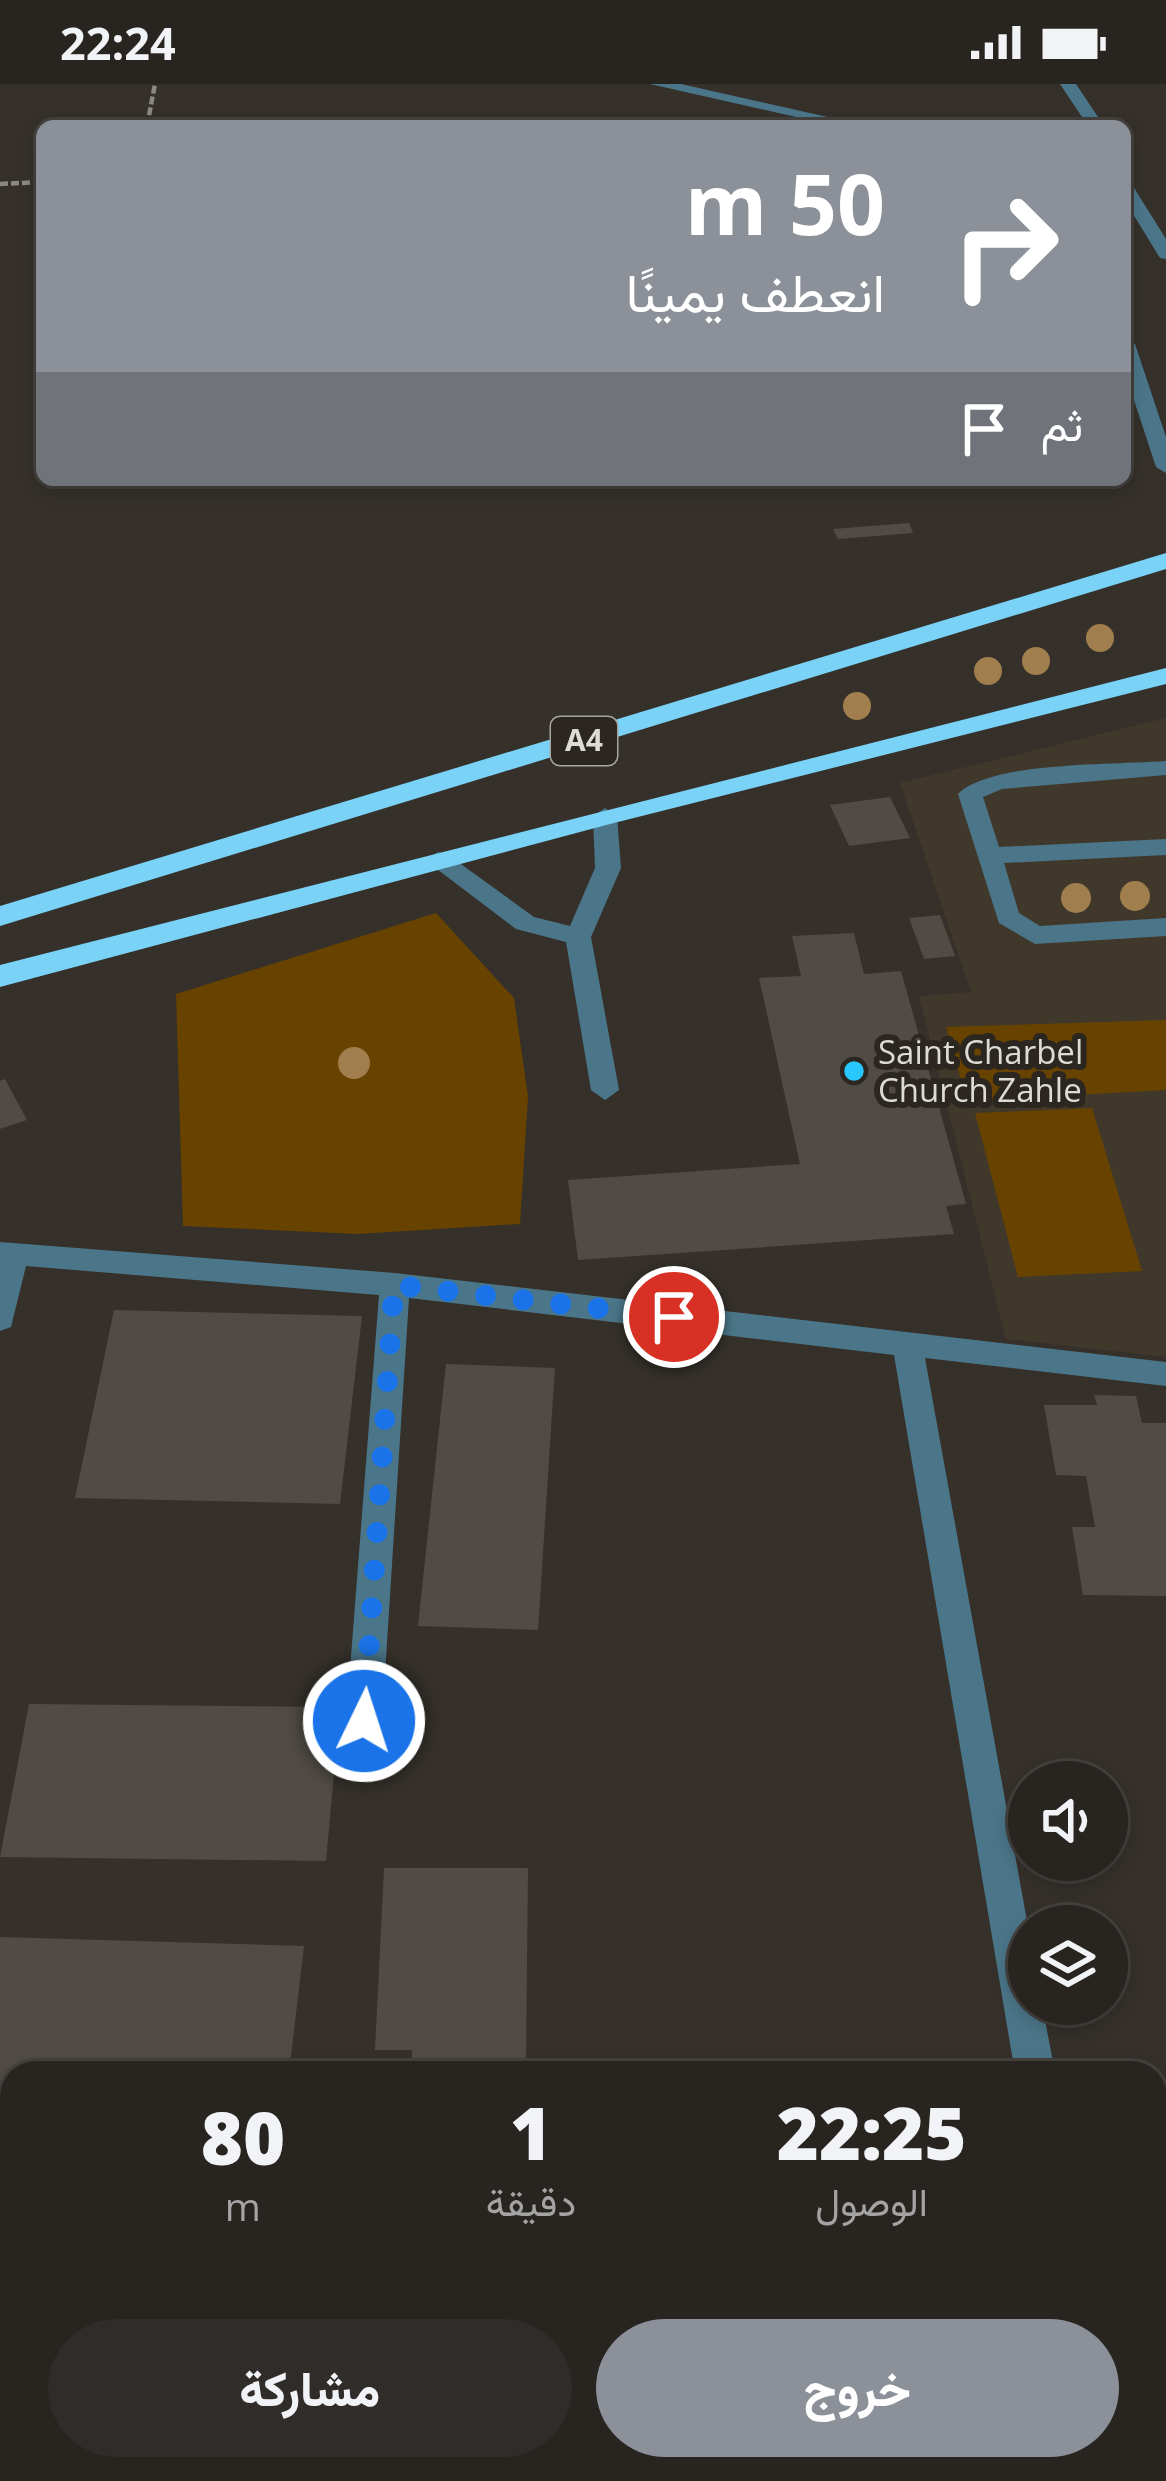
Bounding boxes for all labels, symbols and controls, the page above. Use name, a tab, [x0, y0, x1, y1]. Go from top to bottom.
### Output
text: 22:24	[60, 12, 176, 73]
text: 50 m	[685, 145, 885, 260]
icon: right	[927, 168, 1083, 324]
text: انعطف يمينًا	[626, 254, 885, 328]
text: ثم	[1041, 393, 1083, 454]
icon: arrive	[951, 396, 1017, 462]
road number: A4	[551, 717, 617, 765]
place label: Saint Charbel Church Zahle	[878, 1029, 1083, 1112]
marker: Saint Charbel Church Zahle	[841, 1058, 867, 1084]
pin	[623, 1266, 725, 1368]
icon: arrive	[641, 1284, 707, 1350]
position arrow	[301, 1658, 427, 1784]
map controls	[1008, 1761, 1128, 2025]
button: sound	[1008, 1761, 1128, 1881]
button: layers	[1008, 1905, 1128, 2025]
text: 1	[510, 2083, 552, 2181]
text: 22:25	[777, 2083, 966, 2181]
text: 80	[201, 2088, 285, 2186]
text: دقيقة	[486, 2174, 576, 2227]
text: الوصول	[815, 2174, 928, 2227]
text: m	[225, 2179, 261, 2232]
button: مشاركة	[48, 2319, 572, 2457]
button: خروج	[596, 2319, 1119, 2457]

